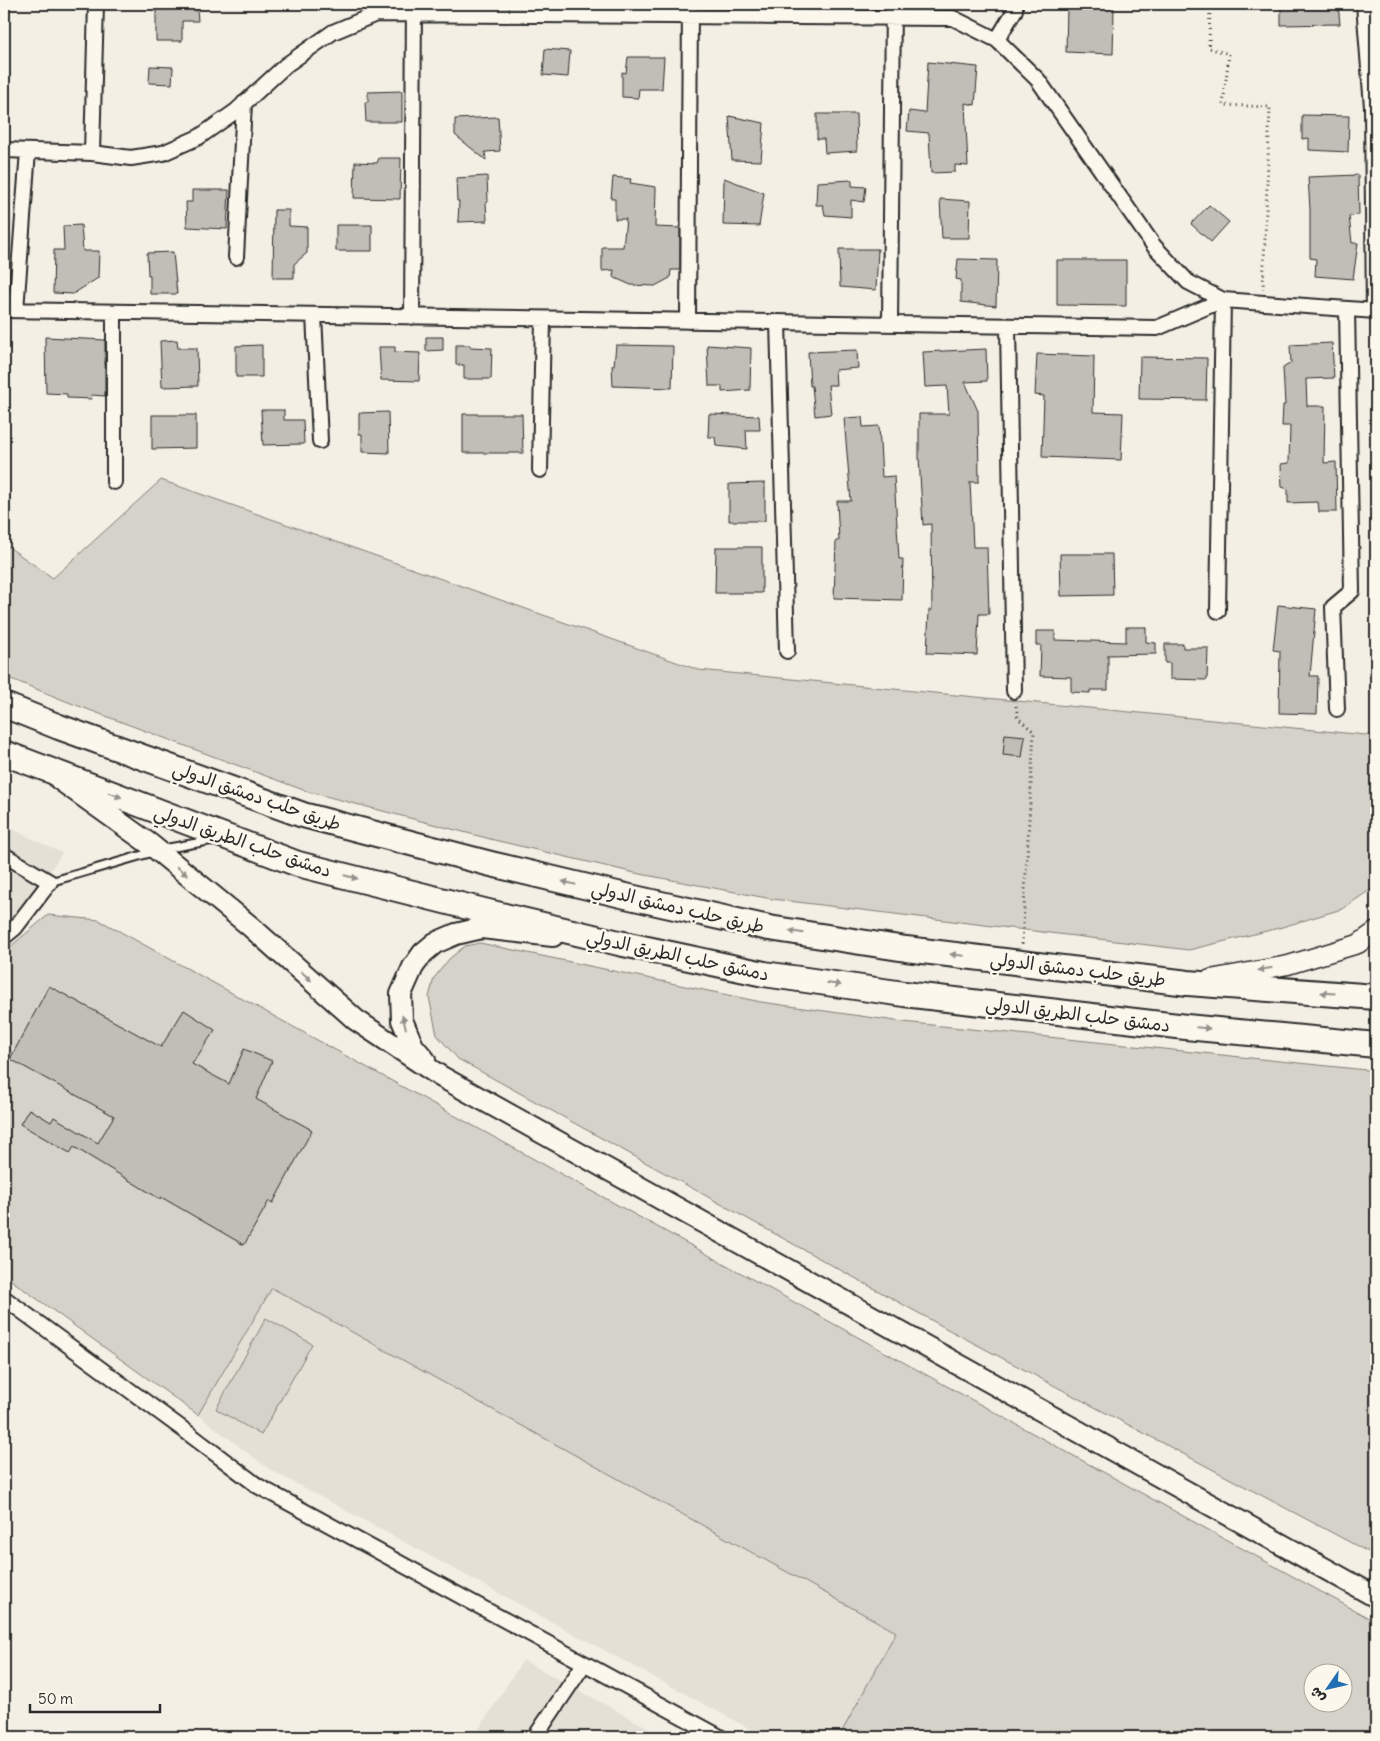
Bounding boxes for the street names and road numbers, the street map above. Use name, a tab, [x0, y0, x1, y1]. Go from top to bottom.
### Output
street label: طريق حلب دمشق الدولي	[168, 756, 344, 840]
street label: دمشق حلب الطريق الدولي	[150, 800, 335, 887]
street label: طريق حلب دمشق الدولي	[588, 876, 767, 943]
street label: دمشق حلب الطريق الدولي	[584, 924, 771, 990]
street label: طريق حلب دمشق الدولي	[988, 947, 1167, 996]
street label: دمشق حلب الطريق الدولي	[984, 991, 1172, 1042]

